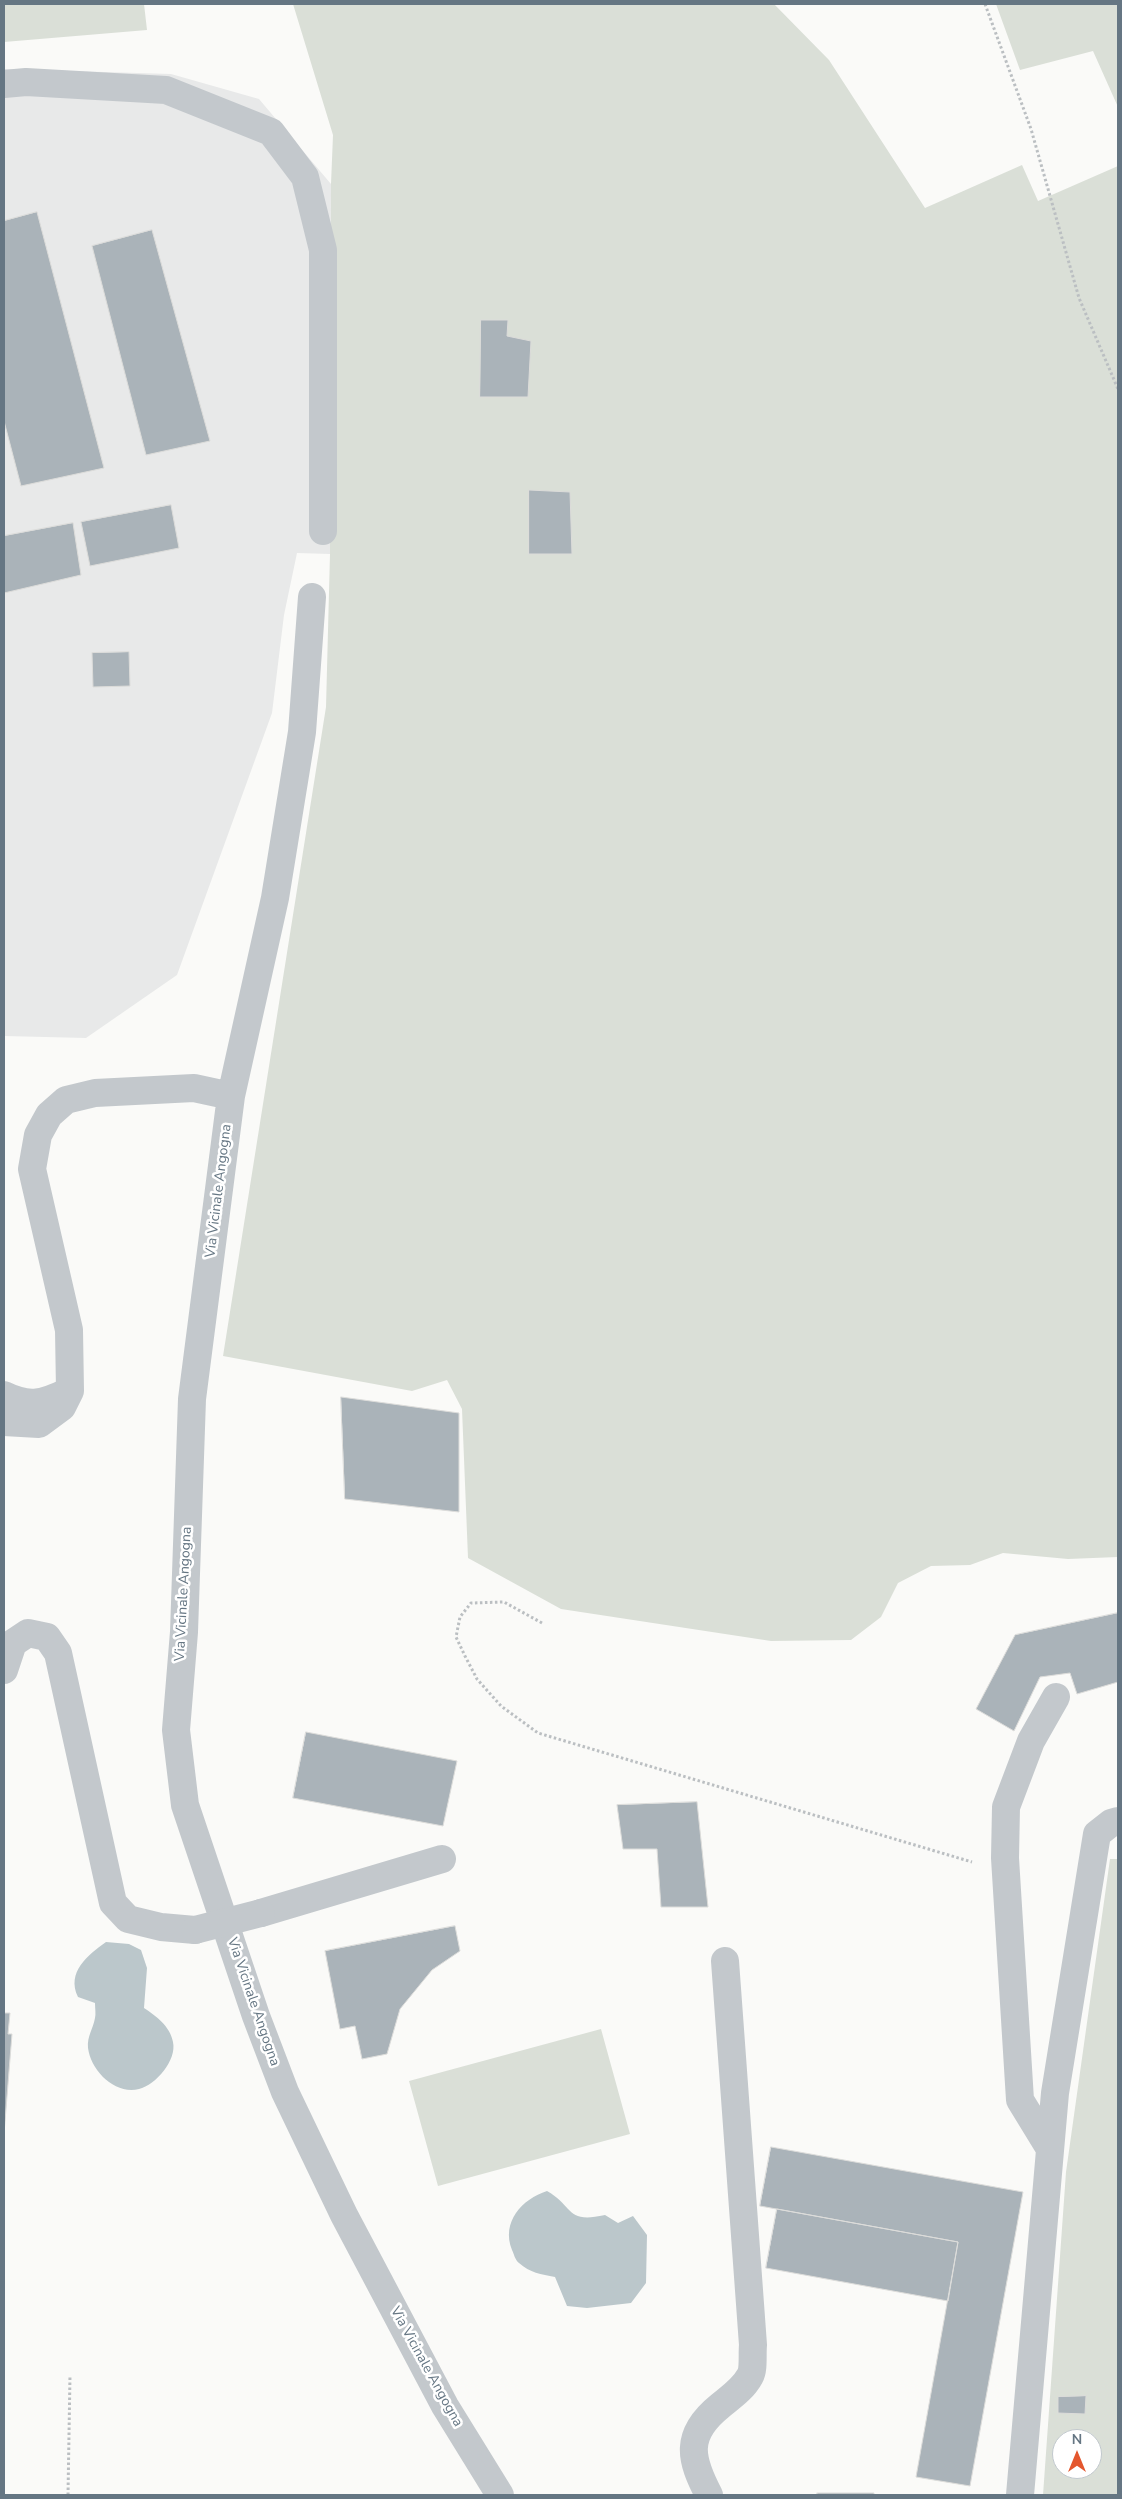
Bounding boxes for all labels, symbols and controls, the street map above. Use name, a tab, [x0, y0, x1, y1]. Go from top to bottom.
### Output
street label: Via Vicinale Angogna	[202, 1123, 236, 1259]
street label: Via Vicinale Angogna	[172, 1526, 196, 1662]
street label: Via Vicinale Angogna	[223, 1936, 283, 2068]
street label: Via Vicinale Angogna	[386, 2304, 466, 2430]
north arrow	[1052, 2429, 1102, 2479]
text: N	[1072, 2430, 1082, 2449]

